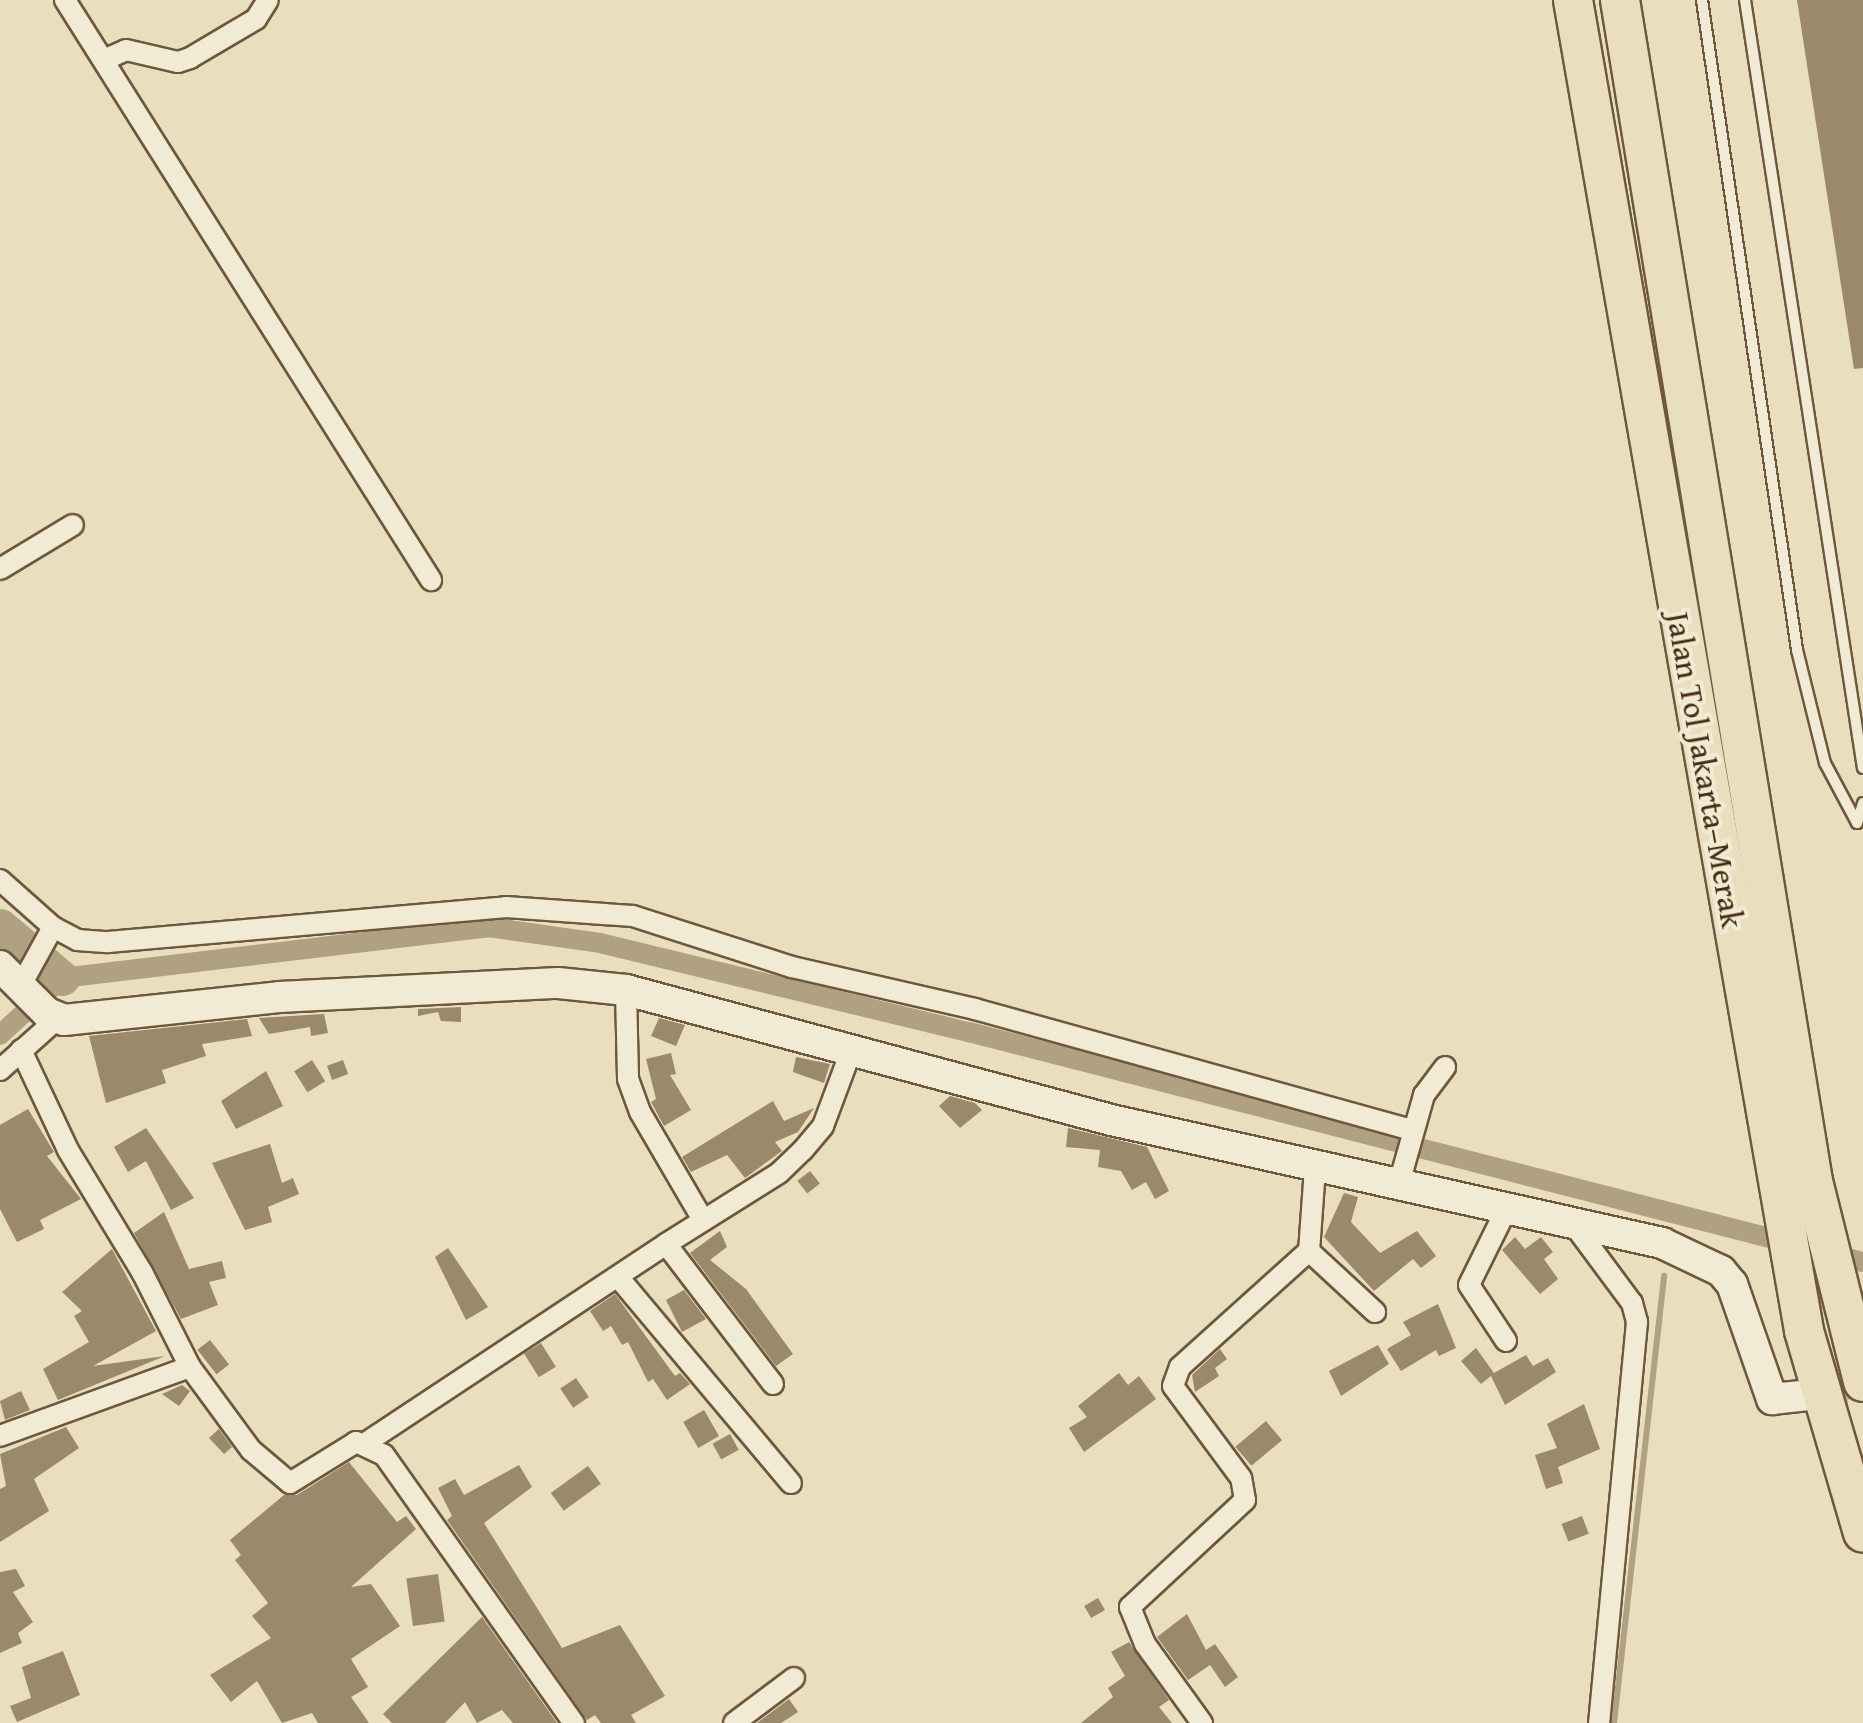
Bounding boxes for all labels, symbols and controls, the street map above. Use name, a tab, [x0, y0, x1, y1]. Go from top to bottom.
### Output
street label: Jalan Tol Jakarta–Merak	[1658, 609, 1752, 931]

